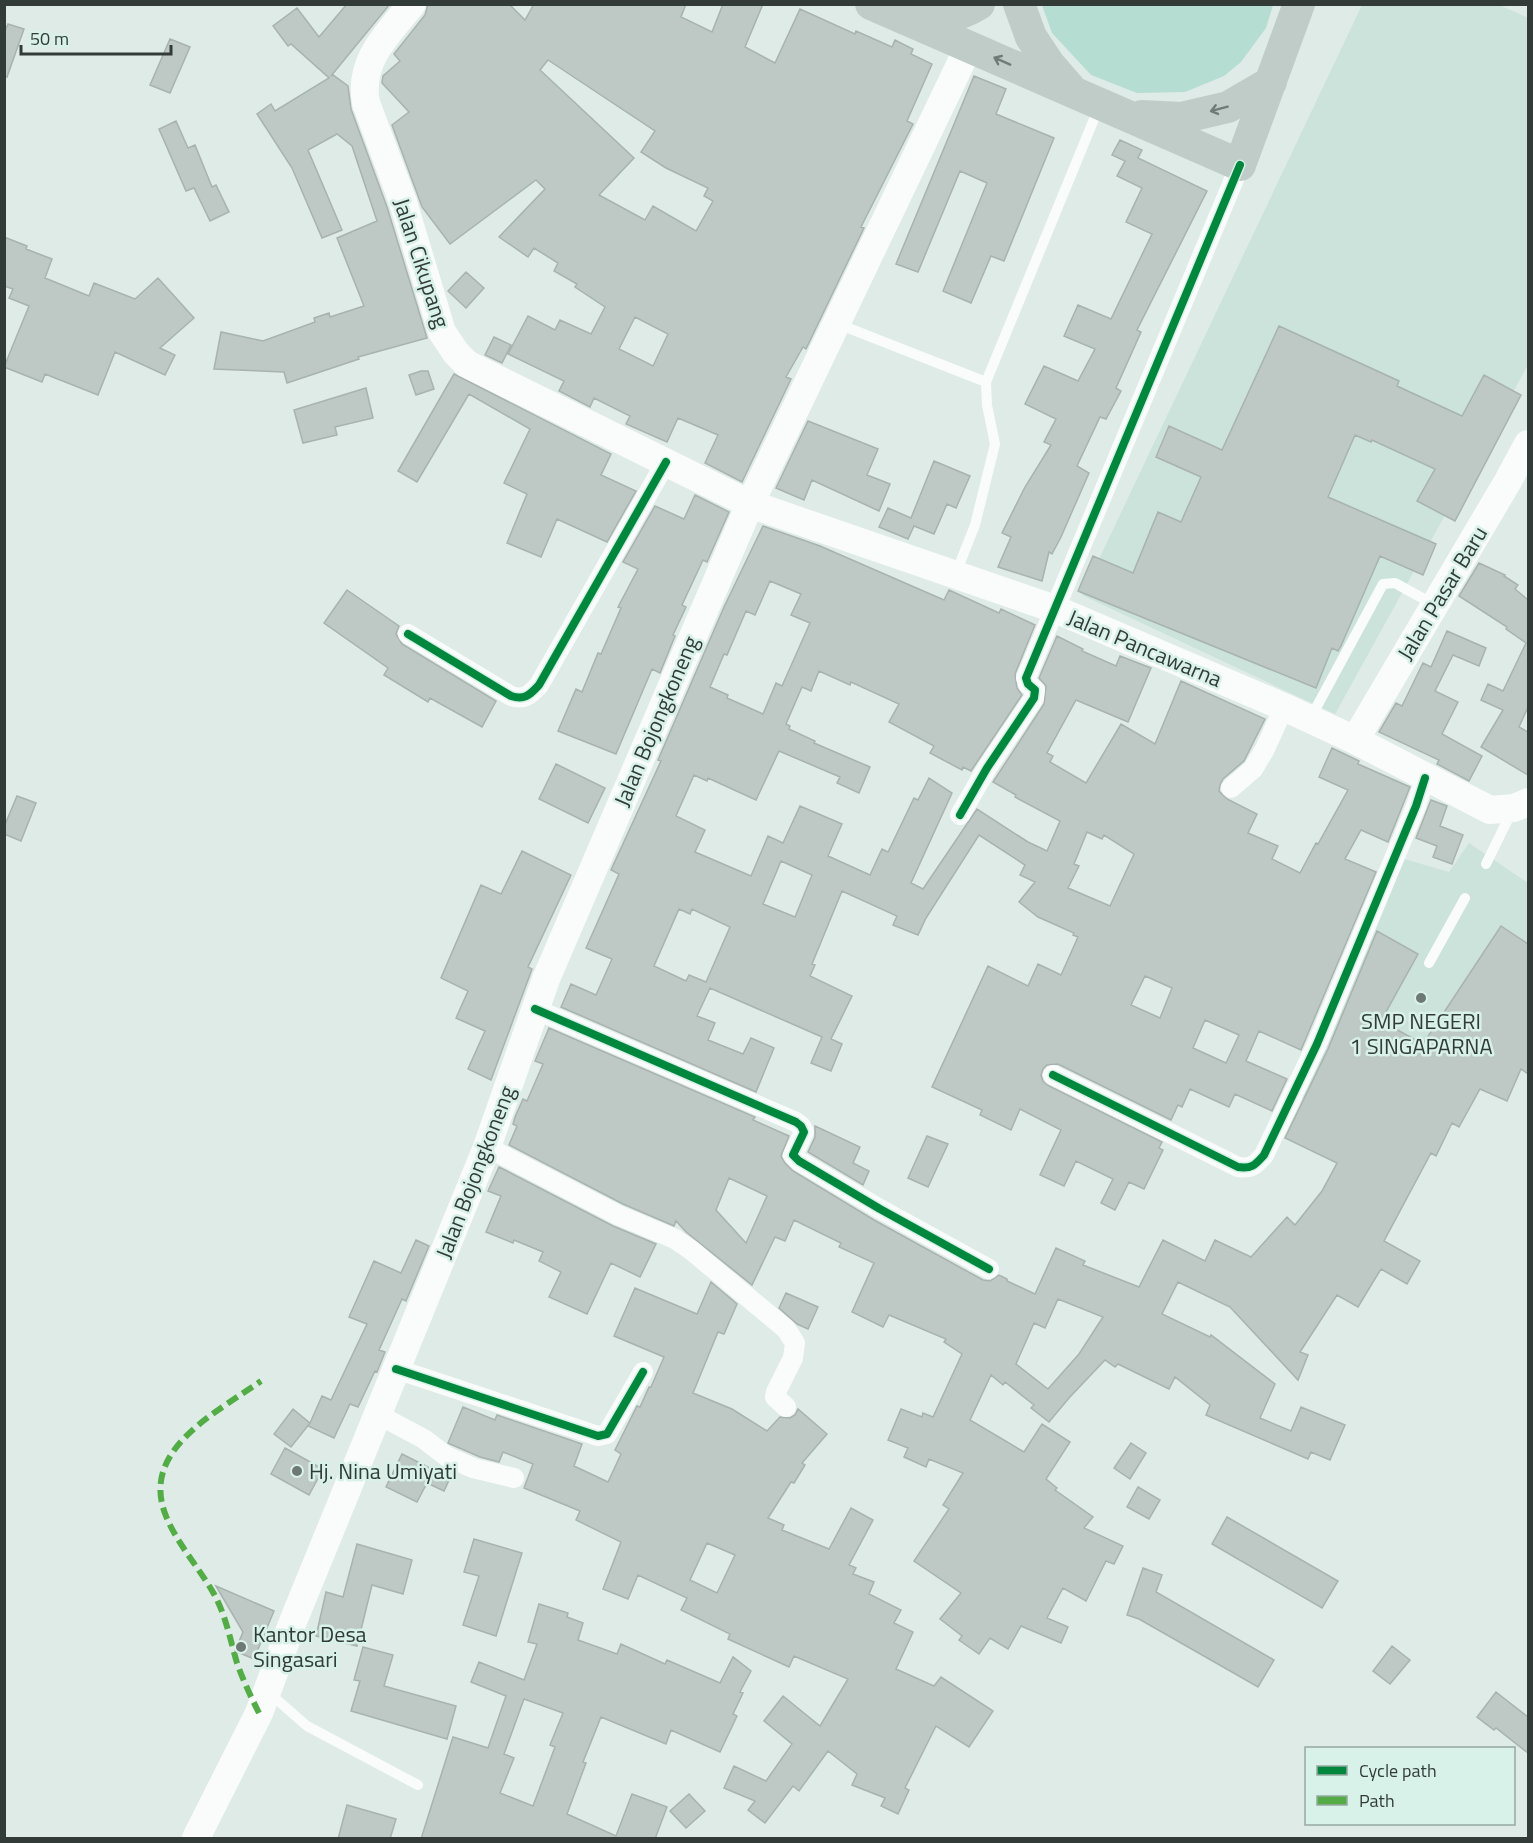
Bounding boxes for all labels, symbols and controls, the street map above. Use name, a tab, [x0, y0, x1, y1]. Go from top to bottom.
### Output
scale bar	[21, 18, 171, 56]
text: 50 m	[30, 25, 69, 52]
one-way arrow	[994, 54, 1012, 66]
one-way arrow	[1210, 104, 1229, 116]
street label: Jalan Cikupang	[385, 194, 459, 332]
street label: Jalan Pasar Baru	[1388, 519, 1496, 667]
street label: Jalan Pancawarna	[1063, 600, 1227, 696]
street label: Jalan Bojongkoneng	[605, 630, 707, 812]
marker: SMP NEGERI 1 SINGAPARNA	[1414, 991, 1428, 1005]
place label: SMP NEGERI 1 SINGAPARNA	[1349, 1004, 1493, 1063]
street label: Jalan Bojongkoneng	[426, 1081, 524, 1263]
place label: Hj. Nina Umiyati	[309, 1454, 457, 1488]
marker: Hj. Nina Umiyati	[290, 1464, 304, 1478]
place label: Kantor Desa Singasari	[253, 1617, 367, 1676]
marker: Kantor Desa Singasari	[234, 1640, 248, 1654]
legend	[1305, 1747, 1515, 1825]
text: Cycle path	[1359, 1757, 1437, 1784]
text: Path	[1359, 1787, 1395, 1814]

